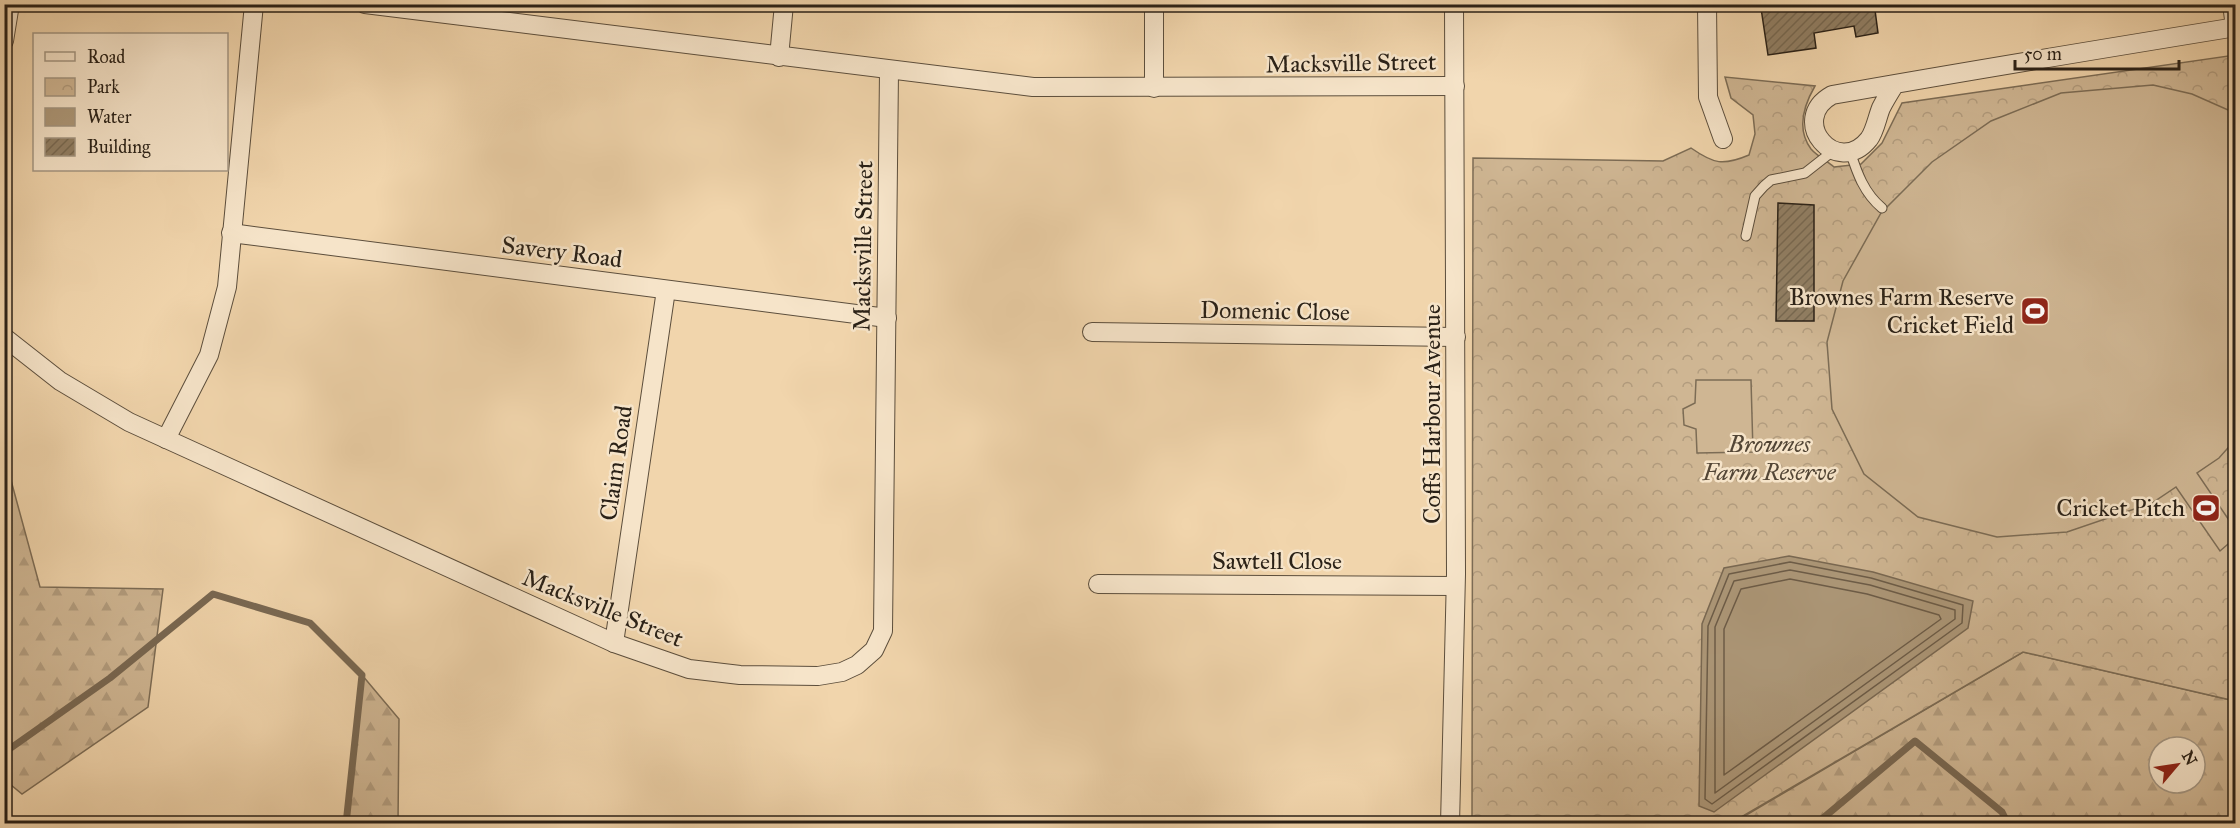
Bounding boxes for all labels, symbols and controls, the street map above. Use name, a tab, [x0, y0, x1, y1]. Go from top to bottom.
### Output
legend	[33, 33, 228, 171]
scale bar	[2015, 33, 2178, 71]
text: 50 m	[2024, 43, 2062, 65]
text: Road	[87, 46, 125, 68]
street label: Macksville Street	[1265, 47, 1437, 79]
text: Park	[87, 76, 120, 98]
text: Water	[87, 106, 132, 128]
text: Building	[87, 136, 151, 159]
street label: Macksville Street	[847, 160, 879, 332]
street label: Savery Road	[500, 230, 624, 274]
place label: Brownes Farm Reserve Cricket Field	[1789, 282, 2014, 340]
street label: Domenic Close	[1200, 295, 1350, 327]
sports icon: Brownes Farm Reserve Cricket Field	[2019, 295, 2051, 327]
street label: Coffs Harbour Avenue	[1417, 304, 1447, 524]
street label: Claim Road	[593, 403, 639, 523]
park label: Brownes Farm Reserve	[1701, 429, 1837, 487]
sports icon: Cricket Pitch	[2190, 492, 2222, 524]
place label: Cricket Pitch	[2056, 493, 2185, 523]
street label: Sawtell Close	[1212, 546, 1342, 576]
street label: Macksville Street	[518, 562, 688, 654]
north arrow	[2147, 735, 2207, 795]
text: N	[2178, 747, 2201, 769]

